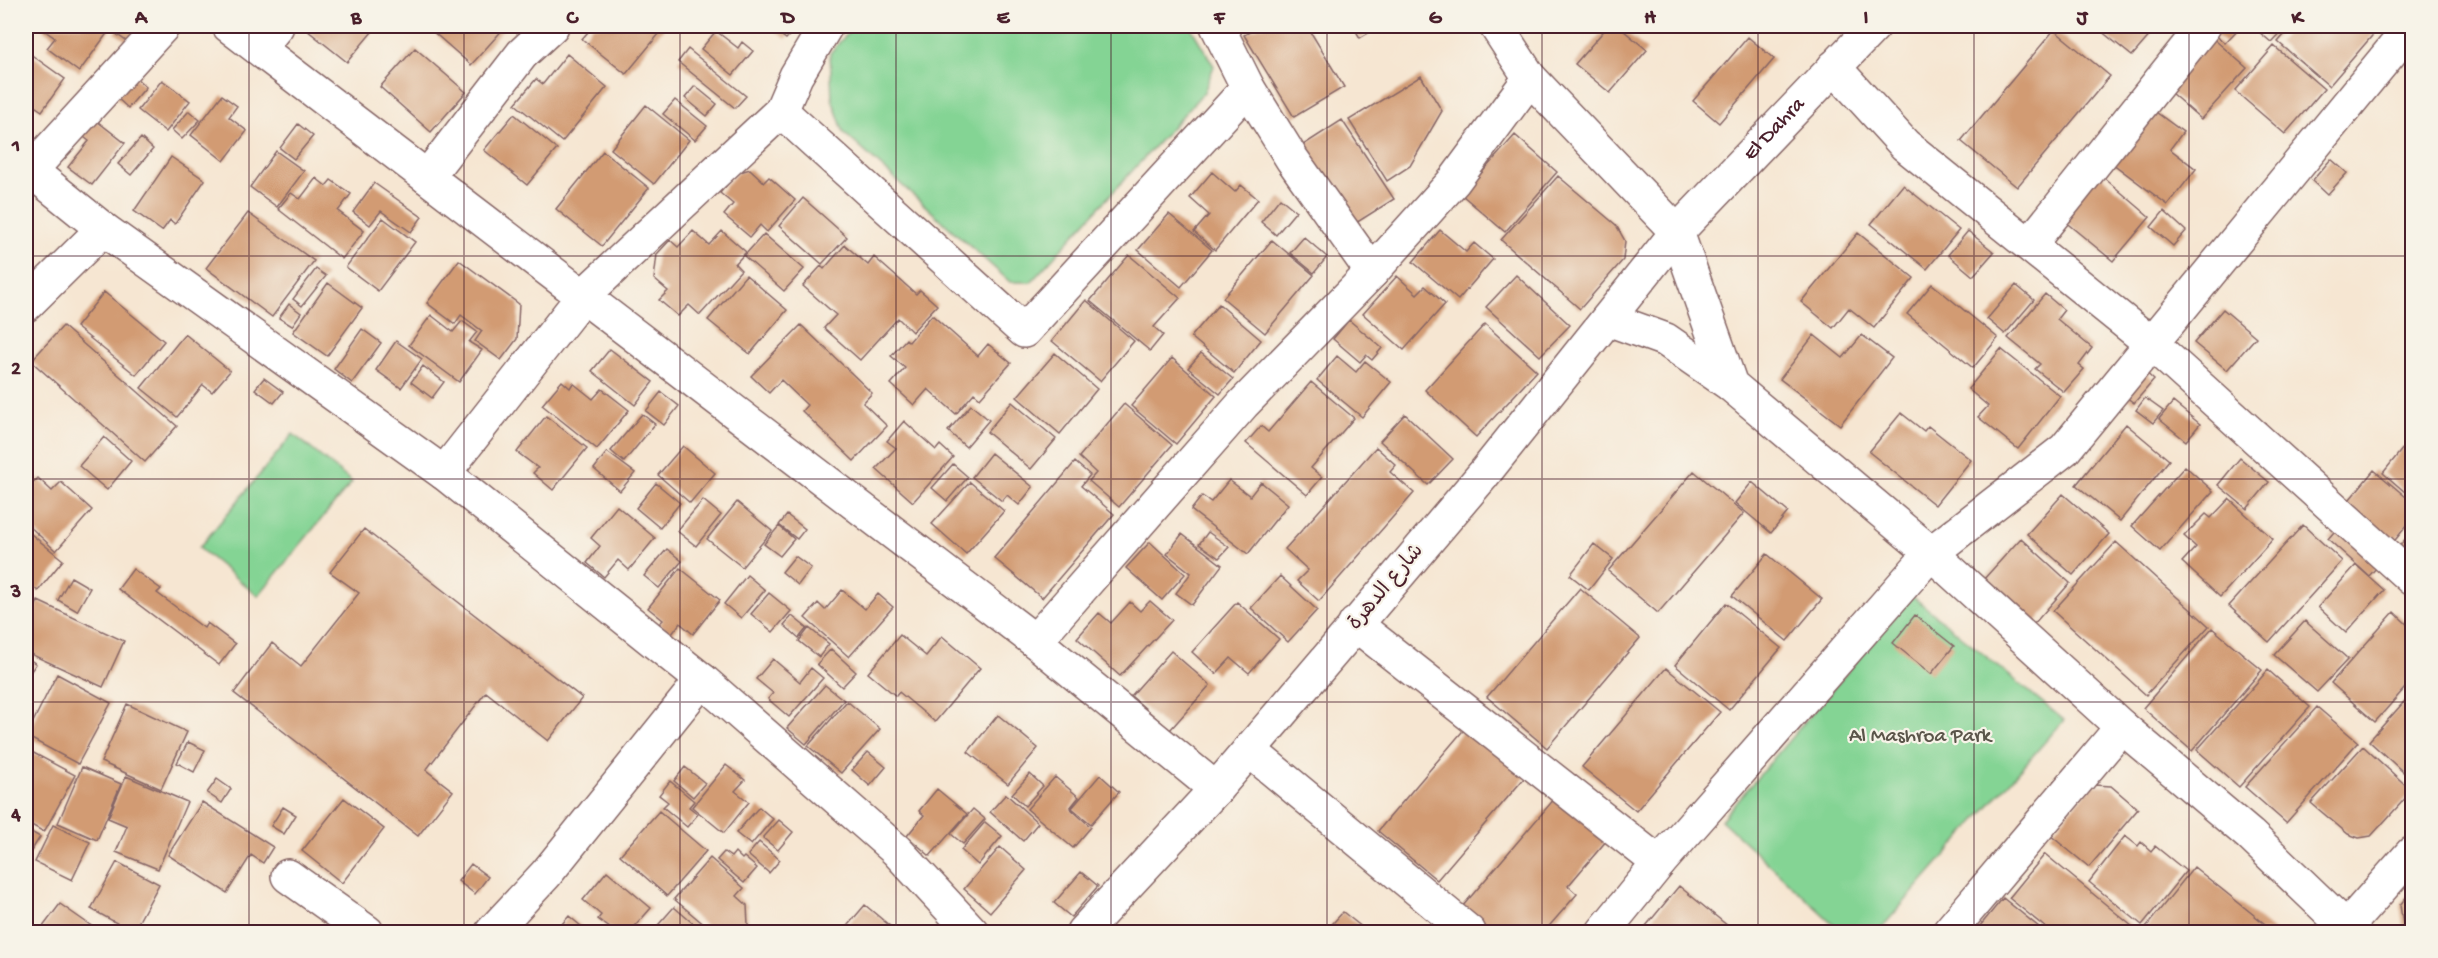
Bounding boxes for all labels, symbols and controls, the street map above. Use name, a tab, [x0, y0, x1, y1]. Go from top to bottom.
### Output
text: A	[134, 8, 149, 31]
text: B	[350, 8, 362, 31]
text: C	[566, 8, 580, 31]
text: D	[779, 8, 795, 31]
text: E	[997, 8, 1011, 31]
text: F	[1213, 8, 1226, 31]
text: G	[1429, 8, 1443, 31]
text: H	[1644, 8, 1656, 31]
text: I	[1864, 8, 1869, 31]
text: J	[2076, 8, 2089, 31]
text: K	[2290, 8, 2305, 31]
street label: El Dahra	[1739, 92, 1812, 167]
text: 1	[11, 136, 20, 159]
text: 2	[11, 359, 21, 382]
street label: شارع الدهرة	[1344, 540, 1430, 636]
text: 3	[10, 582, 21, 605]
park label: Al Mashroa Park	[1849, 725, 1994, 750]
text: 4	[10, 805, 21, 828]

